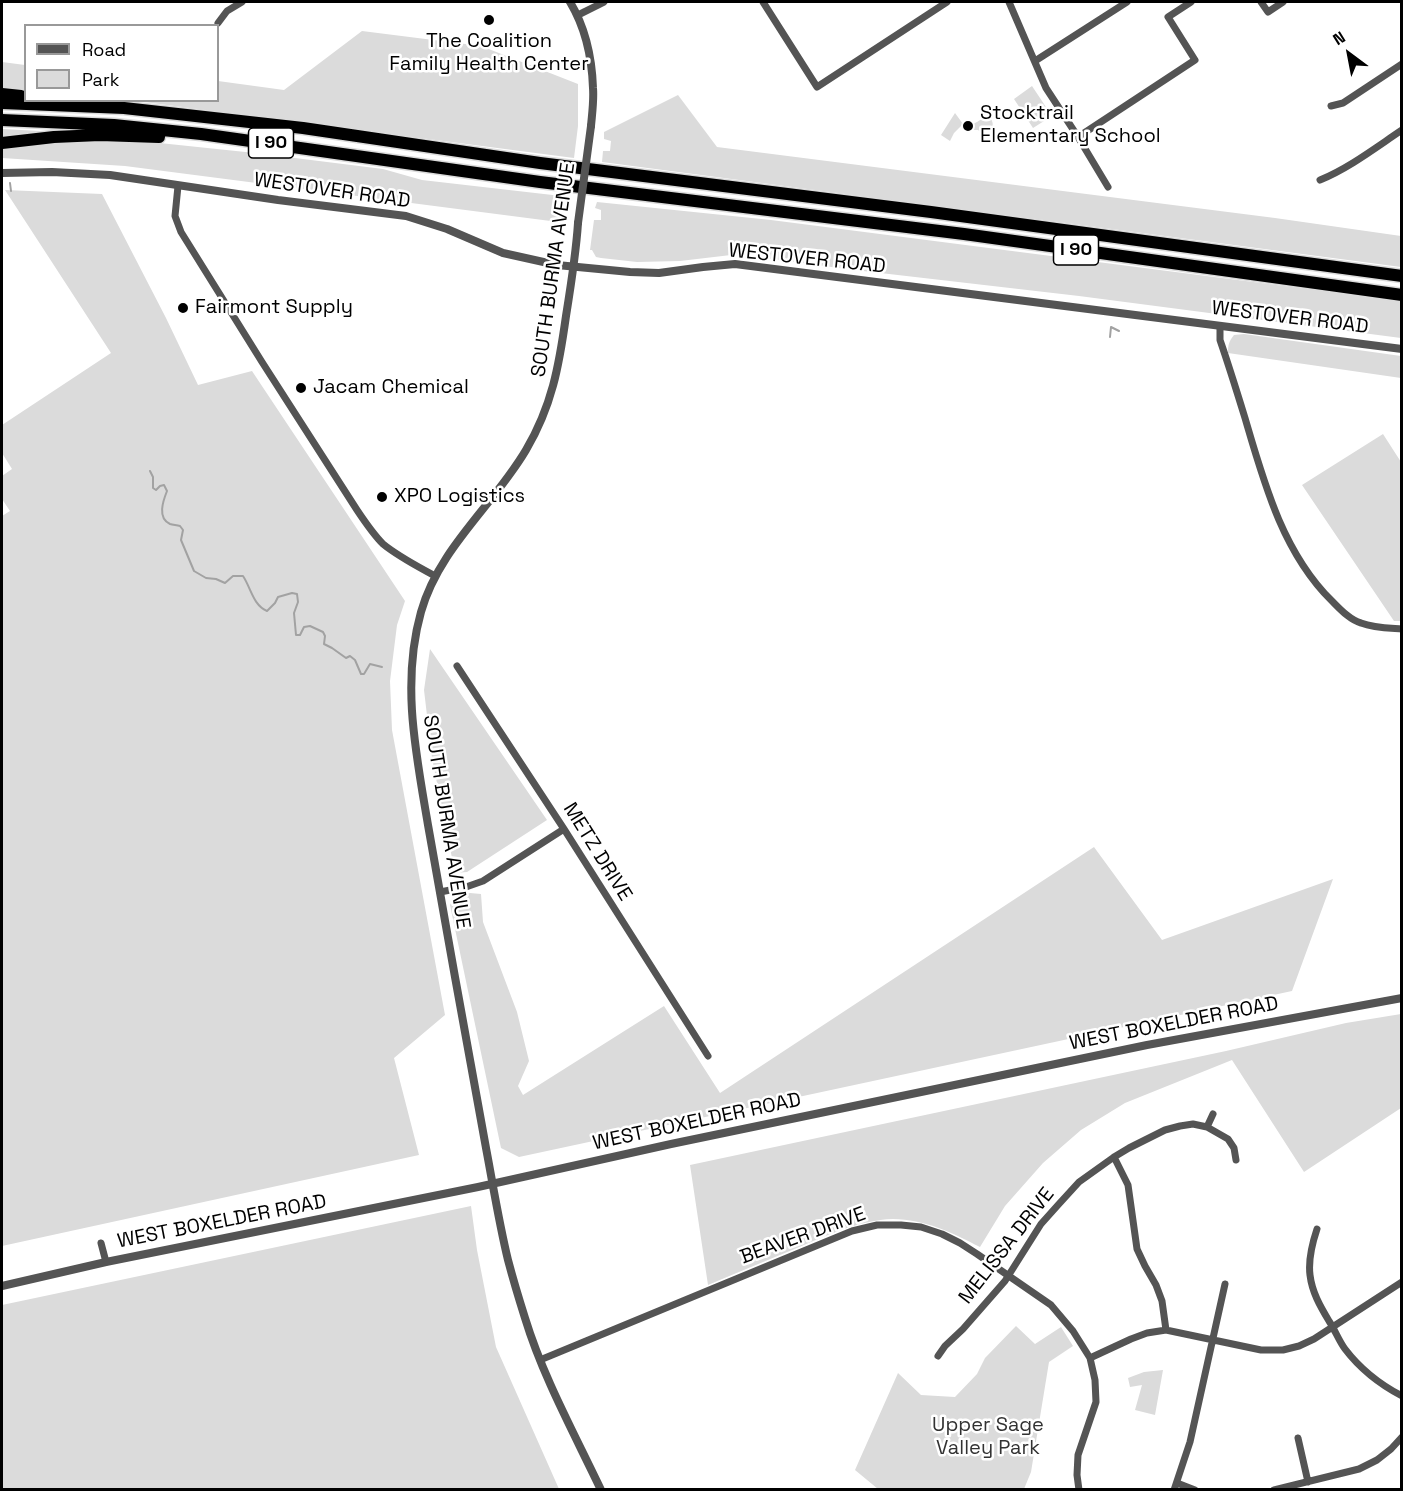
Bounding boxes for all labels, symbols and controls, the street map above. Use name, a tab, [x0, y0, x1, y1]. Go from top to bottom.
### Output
marker: The Coalition Family Health Center	[482, 13, 496, 27]
legend	[24, 24, 219, 102]
north arrow	[1319, 24, 1379, 84]
text: N	[1329, 27, 1349, 50]
place label: The Coalition Family Health Center	[389, 30, 589, 77]
text: Road	[82, 38, 126, 61]
text: Park	[82, 68, 119, 91]
place label: Stocktrail Elementary School	[980, 102, 1161, 149]
marker: Stocktrail Elementary School	[961, 119, 975, 133]
road number: I 90	[248, 128, 294, 158]
street label: SOUTH BURMA AVENUE	[527, 161, 581, 379]
street label: WESTOVER ROAD	[252, 168, 412, 214]
road number: I 90	[1054, 235, 1098, 265]
street label: WESTOVER ROAD	[727, 239, 887, 279]
place label: Fairmont Supply	[195, 296, 353, 320]
street label: WESTOVER ROAD	[1210, 296, 1370, 340]
marker: Fairmont Supply	[176, 301, 190, 315]
place label: Jacam Chemical	[313, 376, 469, 400]
marker: Jacam Chemical	[294, 381, 308, 395]
place label: XPO Logistics	[394, 485, 525, 509]
marker: XPO Logistics	[375, 490, 389, 504]
street label: SOUTH BURMA AVENUE	[417, 713, 475, 931]
street label: METZ DRIVE	[557, 798, 637, 906]
street label: WEST BOXELDER ROAD	[1067, 992, 1281, 1056]
street label: WEST BOXELDER ROAD	[591, 1088, 803, 1156]
street label: MELISSA DRIVE	[954, 1183, 1060, 1309]
street label: WEST BOXELDER ROAD	[115, 1190, 329, 1254]
street label: BEAVER DRIVE	[737, 1202, 869, 1270]
park label: Upper Sage Valley Park	[932, 1414, 1044, 1461]

